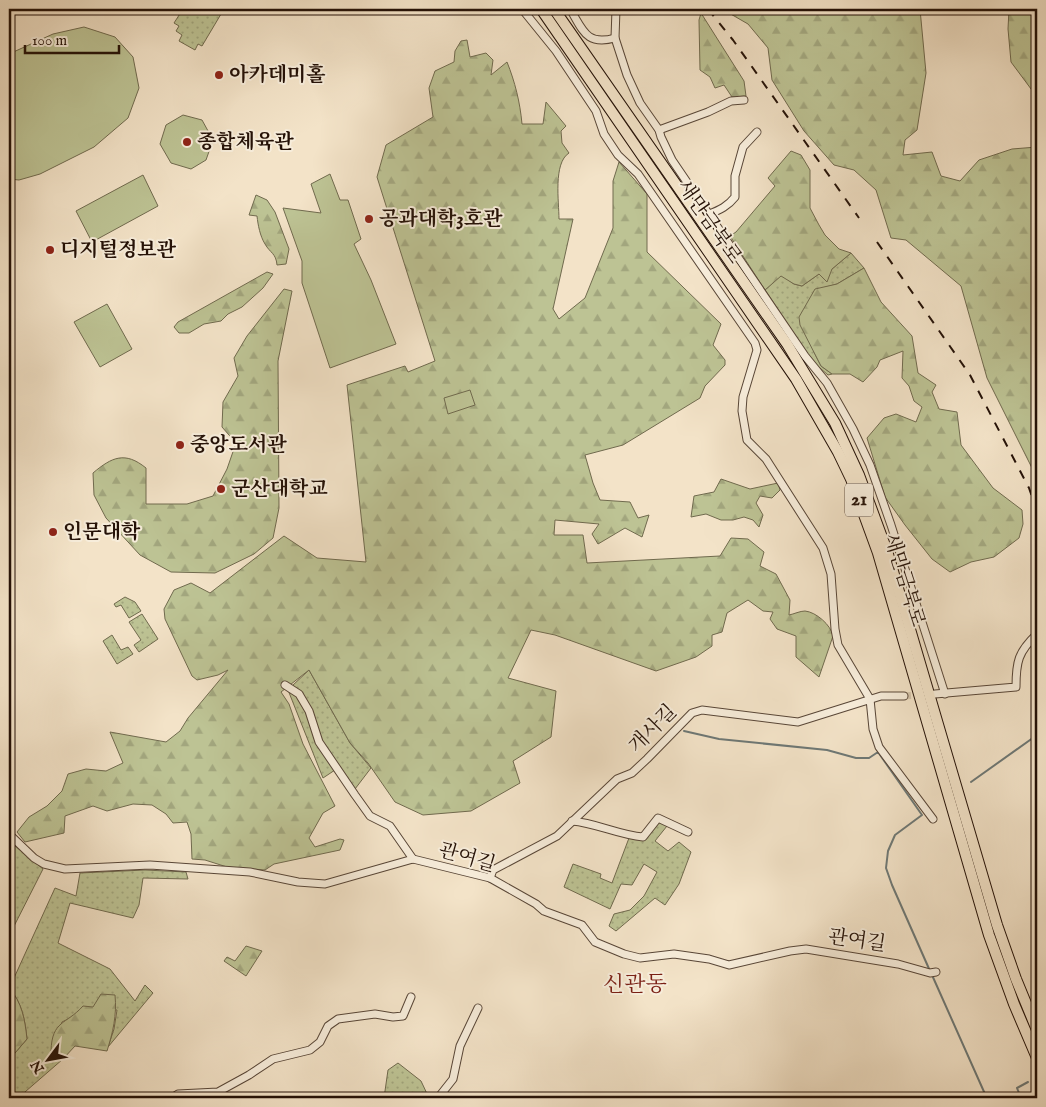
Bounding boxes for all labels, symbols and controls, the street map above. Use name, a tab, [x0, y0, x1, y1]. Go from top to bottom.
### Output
scale bar	[25, 22, 119, 54]
text: 100 m	[32, 31, 68, 50]
place label: 아카데미홀	[229, 63, 326, 88]
marker: 아카데미홀	[213, 69, 225, 81]
place label: 종합체육관	[197, 130, 294, 155]
marker: 종합체육관	[181, 136, 193, 148]
street label: 새만금북로	[671, 175, 747, 269]
place label: 공과대학3호관	[379, 207, 503, 232]
marker: 공과대학3호관	[363, 213, 375, 225]
place label: 디지털정보관	[60, 238, 177, 263]
marker: 디지털정보관	[44, 244, 56, 256]
place label: 중앙도서관	[190, 433, 287, 458]
marker: 중앙도서관	[174, 439, 186, 451]
place label: 군산대학교	[231, 477, 328, 502]
marker: 군산대학교	[215, 483, 227, 495]
road number: 21	[845, 484, 873, 516]
place label: 인문대학	[63, 520, 141, 545]
marker: 인문대학	[47, 526, 59, 538]
street label: 새만금북로	[878, 530, 930, 630]
street label: 개사길	[624, 700, 682, 758]
street label: 관여길	[436, 838, 498, 878]
street label: 관여길	[827, 925, 887, 957]
district label: 신관동	[603, 971, 667, 999]
north arrow	[22, 1034, 72, 1084]
text: N	[27, 1056, 49, 1077]

